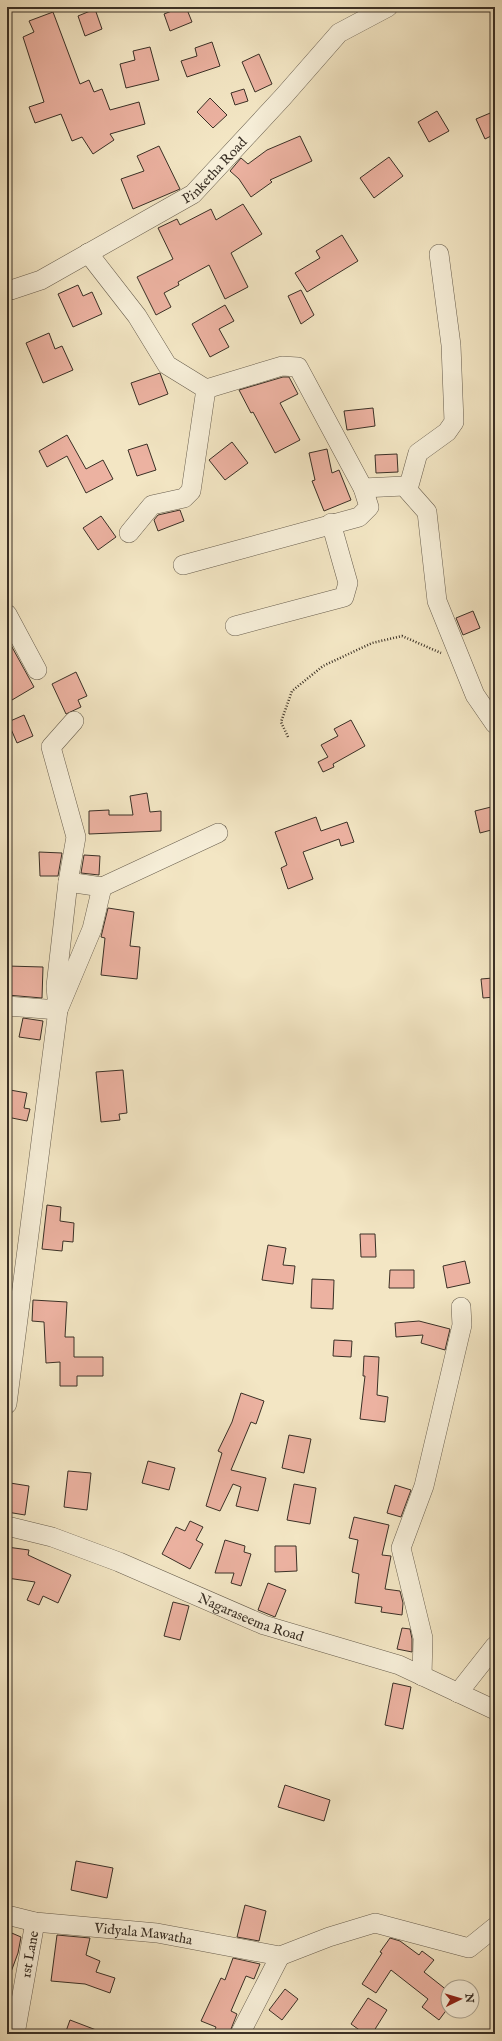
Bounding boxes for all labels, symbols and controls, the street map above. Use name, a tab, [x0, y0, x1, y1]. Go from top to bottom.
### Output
street label: Pinketha Road	[179, 133, 252, 208]
street label: Nagaraseema Road	[195, 1589, 306, 1646]
street label: Vidyala Mawatha	[93, 1919, 195, 1950]
street label: 1st Lane	[17, 1929, 43, 1980]
north arrow	[440, 1979, 480, 2019]
text: N	[461, 1992, 476, 2004]

